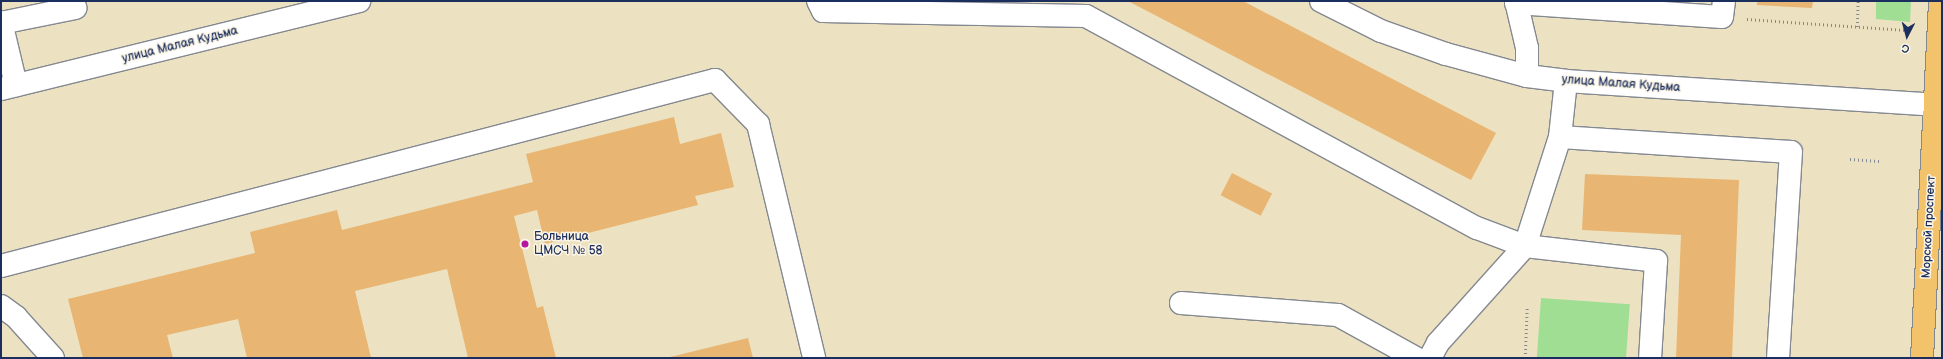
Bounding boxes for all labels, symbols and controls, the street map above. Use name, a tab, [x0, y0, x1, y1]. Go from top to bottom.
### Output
north arrow	[1887, 16, 1927, 56]
street label: улица Малая Кудьма	[121, 24, 239, 66]
text: С	[1901, 42, 1910, 55]
street label: улица Малая Кудьма	[1561, 73, 1681, 95]
street label: Морской проспект	[1919, 175, 1939, 279]
place label: Больница ЦМСЧ № 58	[534, 230, 603, 258]
marker: Больница ЦМСЧ № 58	[519, 238, 531, 250]

